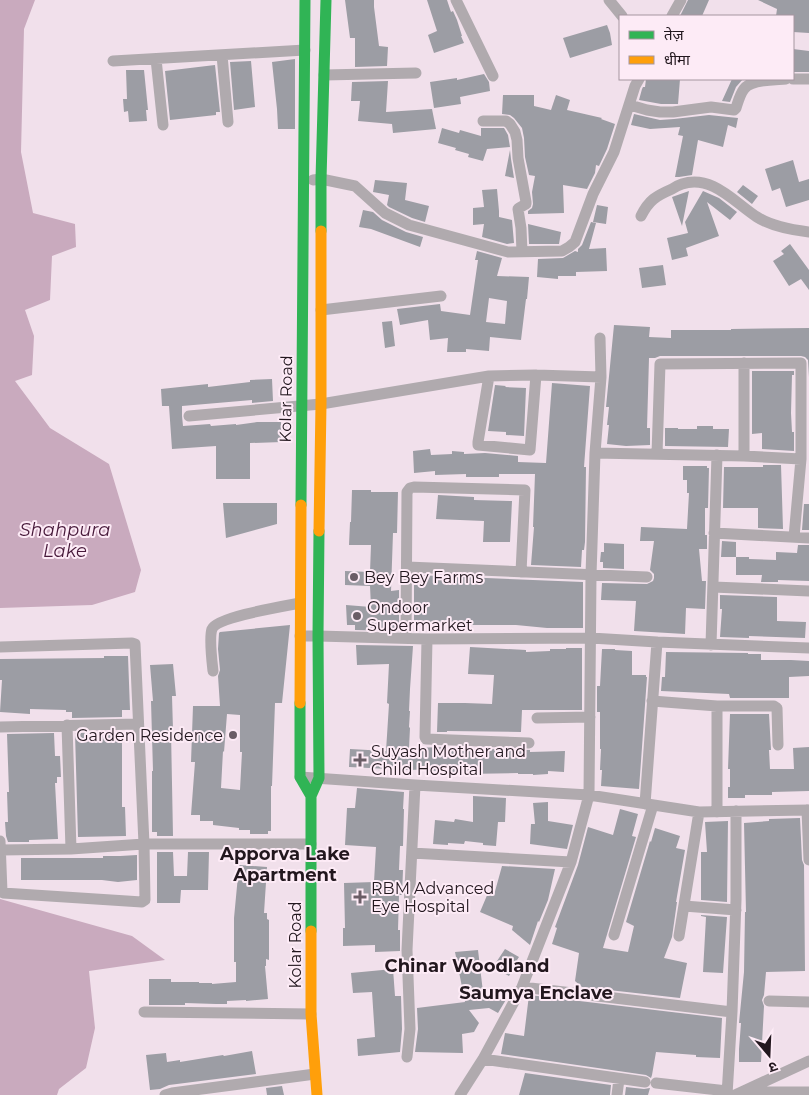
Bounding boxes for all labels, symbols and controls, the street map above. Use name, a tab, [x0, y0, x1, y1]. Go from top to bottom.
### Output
legend	[619, 15, 794, 80]
text: तेज़	[664, 25, 685, 44]
text: धीमा	[664, 50, 691, 69]
street label: Kolar Road	[276, 355, 296, 443]
water label: Shahpura Lake	[19, 519, 111, 562]
place label: Bey Bey Farms	[364, 568, 483, 587]
marker: Bey Bey Farms	[348, 571, 360, 583]
place label: Ondoor Supermarket	[367, 598, 473, 635]
marker: Ondoor Supermarket	[351, 610, 363, 622]
place label: Garden Residence	[76, 726, 223, 745]
marker: Garden Residence	[227, 729, 239, 741]
place label: Suyash Mother and Child Hospital	[371, 742, 526, 779]
marker: Suyash Mother and Child Hospital	[353, 753, 367, 767]
district label: Apporva Lake Apartment	[219, 843, 350, 886]
place label: RBM Advanced Eye Hospital	[371, 879, 494, 916]
marker: RBM Advanced Eye Hospital	[353, 890, 367, 904]
street label: Kolar Road	[286, 901, 305, 989]
district label: Chinar Woodland	[385, 955, 549, 977]
district label: Saumya Enclave	[459, 982, 613, 1004]
north arrow	[744, 1030, 794, 1080]
text: उ	[766, 1057, 780, 1077]

